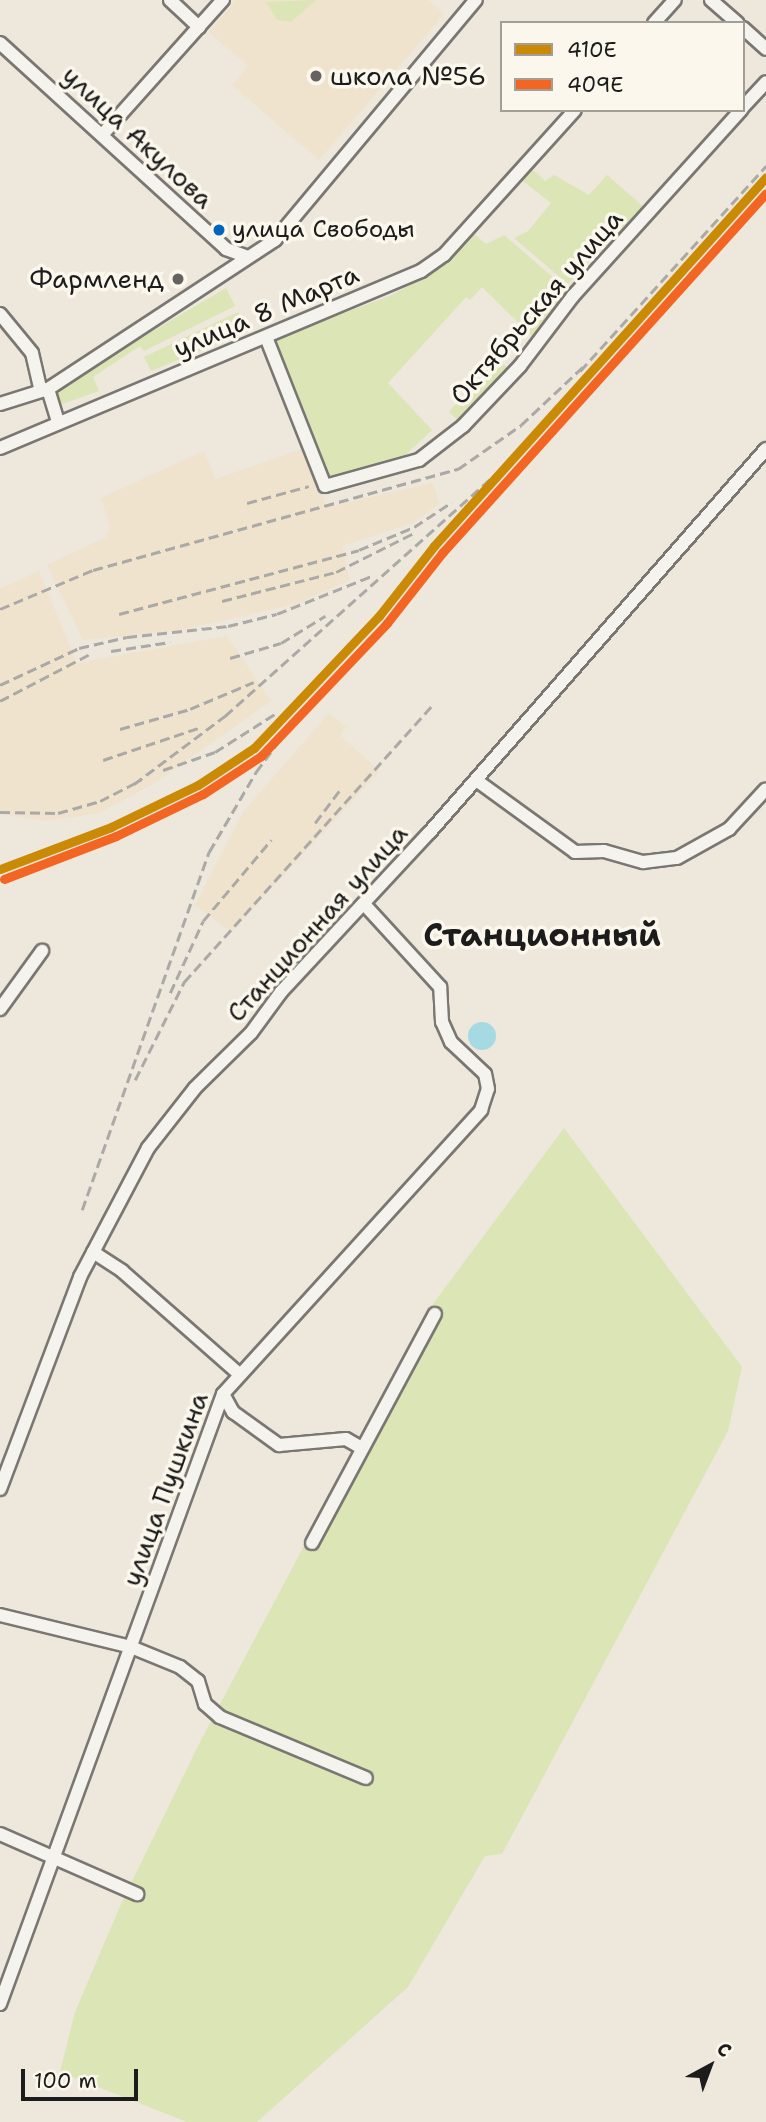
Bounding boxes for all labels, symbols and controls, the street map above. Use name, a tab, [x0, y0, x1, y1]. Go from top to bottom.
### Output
legend	[500, 21, 745, 112]
text: 410E	[567, 36, 617, 64]
street label: улица Акулова	[56, 59, 220, 215]
place label: школа №56	[330, 60, 486, 92]
marker: школа №56	[308, 68, 324, 84]
text: 409E	[567, 71, 624, 99]
street label: Октябрьская улица	[443, 203, 629, 411]
place label: улица Свободы	[232, 216, 415, 244]
marker: улица Свободы	[212, 223, 226, 237]
street label: улица 8 Марта	[169, 258, 363, 364]
place label: Фармленд	[30, 263, 164, 295]
marker: Фармленд	[170, 271, 186, 287]
street label: Станционная улица	[220, 818, 414, 1028]
district label: Станционный	[423, 915, 661, 955]
street label: улица Пушкина	[115, 1388, 215, 1590]
north arrow	[675, 2031, 745, 2101]
text: С	[711, 2037, 737, 2063]
scale bar	[24, 2056, 142, 2100]
text: 100 m	[34, 2067, 97, 2095]

